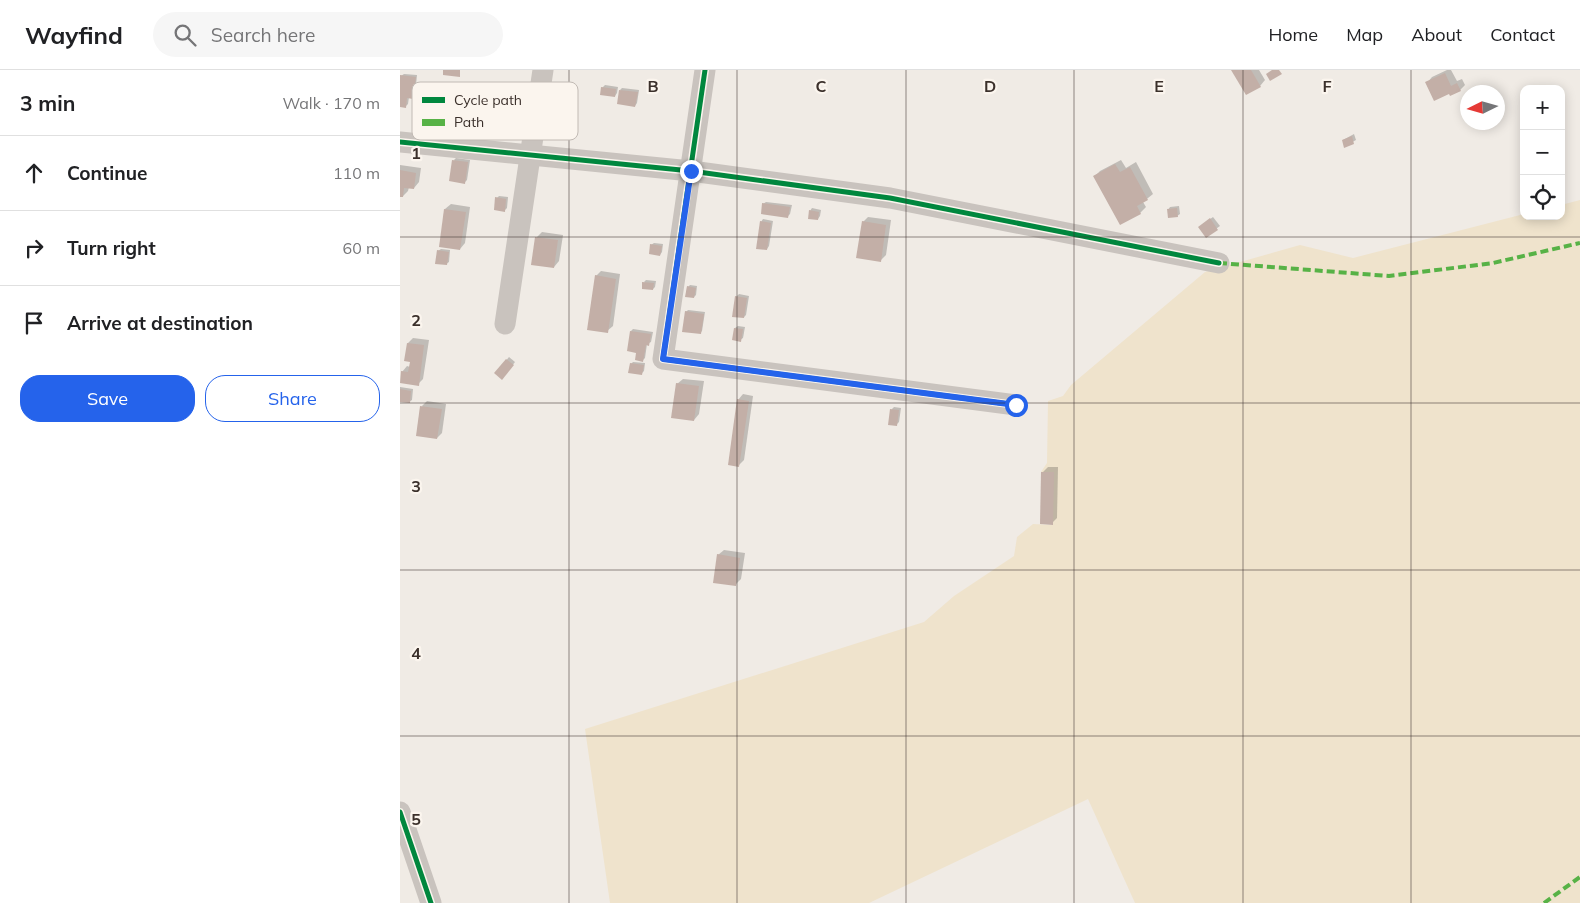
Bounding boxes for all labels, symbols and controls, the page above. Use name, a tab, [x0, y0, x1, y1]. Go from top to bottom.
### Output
search box	[153, 12, 503, 57]
text: Wayfind	[25, 20, 123, 50]
icon: search	[171, 21, 199, 49]
text: Search here	[211, 23, 315, 47]
text: Home	[1268, 23, 1318, 46]
text: Map	[1346, 23, 1383, 46]
text: About	[1411, 23, 1462, 46]
text: Contact	[1490, 23, 1555, 46]
text: B	[647, 76, 659, 96]
text: C	[816, 76, 827, 96]
text: D	[984, 76, 996, 96]
text: E	[1154, 76, 1164, 96]
text: F	[1322, 76, 1332, 96]
legend	[412, 82, 578, 140]
north arrow	[1460, 85, 1505, 130]
map controls	[1520, 85, 1565, 220]
button: +	[1520, 85, 1565, 130]
text: 3 min	[20, 90, 75, 116]
text: Cycle path	[454, 91, 522, 109]
text: Walk · 170 m	[282, 93, 380, 113]
text: Path	[454, 113, 484, 131]
button: −	[1520, 130, 1565, 175]
text: 1	[411, 143, 421, 163]
icon: ahead	[20, 159, 48, 187]
route end	[680, 160, 703, 183]
text: Continue	[67, 161, 147, 185]
text: 110 m	[333, 163, 380, 183]
button: locate	[1520, 175, 1565, 220]
icon: right	[20, 234, 48, 262]
text: Turn right	[67, 236, 156, 260]
text: 60 m	[343, 238, 380, 258]
icon: arrive	[20, 309, 48, 337]
text: 2	[411, 310, 421, 330]
text: Arrive at destination	[67, 311, 253, 335]
button: Save	[20, 375, 195, 422]
button: Share	[205, 375, 380, 422]
route start	[1005, 394, 1028, 417]
text: 3	[411, 476, 421, 496]
text: 4	[411, 643, 421, 663]
text: 5	[411, 809, 421, 829]

